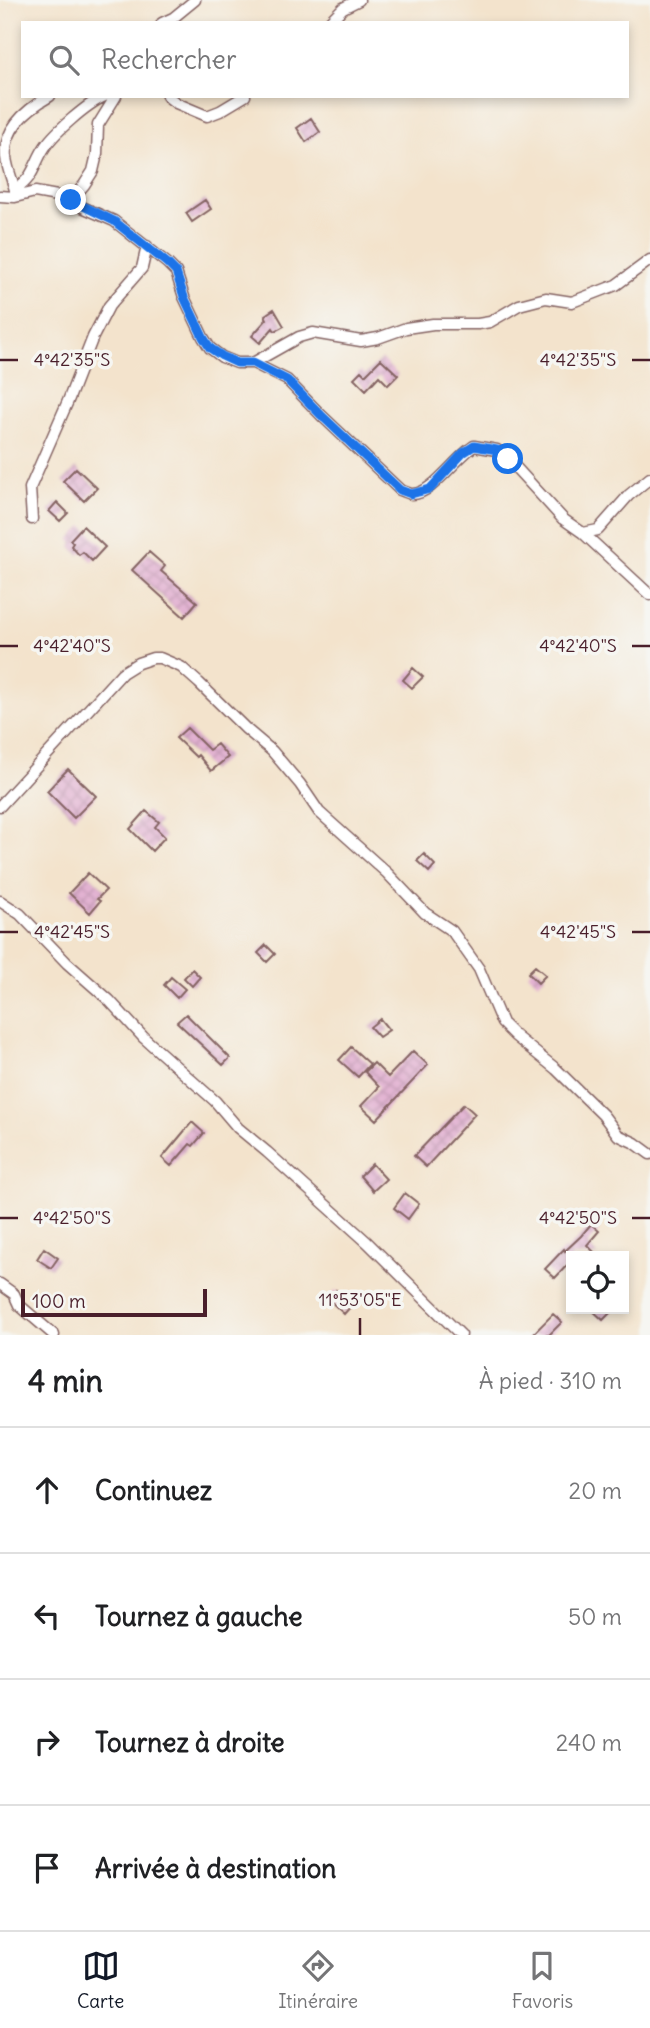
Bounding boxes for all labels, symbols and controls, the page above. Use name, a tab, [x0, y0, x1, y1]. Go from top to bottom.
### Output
search box	[21, 21, 629, 98]
icon: search	[45, 41, 83, 79]
text: Rechercher	[101, 43, 237, 76]
route end	[55, 184, 86, 215]
text: 4°42'35"S	[34, 348, 110, 371]
text: 4°42'35"S	[540, 348, 616, 371]
route start	[492, 443, 523, 474]
text: 4°42'40"S	[33, 634, 111, 657]
text: 4°42'40"S	[539, 634, 617, 657]
text: 4°42'45"S	[34, 920, 110, 943]
text: 4°42'45"S	[540, 920, 616, 943]
text: 4°42'50"S	[33, 1206, 111, 1229]
text: 4°42'50"S	[539, 1206, 617, 1229]
map controls	[566, 1251, 629, 1314]
button: locate	[566, 1251, 629, 1314]
scale bar	[21, 1286, 206, 1318]
text: 11°53'05"E	[318, 1288, 402, 1311]
text: 100 m	[32, 1289, 86, 1313]
text: 4 min	[28, 1362, 103, 1400]
text: À pied · 310 m	[479, 1366, 622, 1395]
icon: ahead	[28, 1471, 66, 1509]
text: Continuez	[95, 1474, 212, 1507]
text: 20 m	[569, 1476, 622, 1505]
icon: left	[28, 1597, 66, 1635]
text: Tournez à gauche	[95, 1600, 303, 1633]
text: 50 m	[568, 1602, 622, 1631]
icon: right	[28, 1723, 66, 1761]
text: Tournez à droite	[95, 1726, 285, 1759]
text: 240 m	[556, 1728, 622, 1757]
icon: arrive	[28, 1849, 66, 1887]
text: Arrivée à destination	[95, 1852, 336, 1885]
tab: Carte	[77, 1947, 124, 2013]
tab: Itinéraire	[278, 1947, 358, 2013]
tab: Favoris	[512, 1947, 573, 2013]

